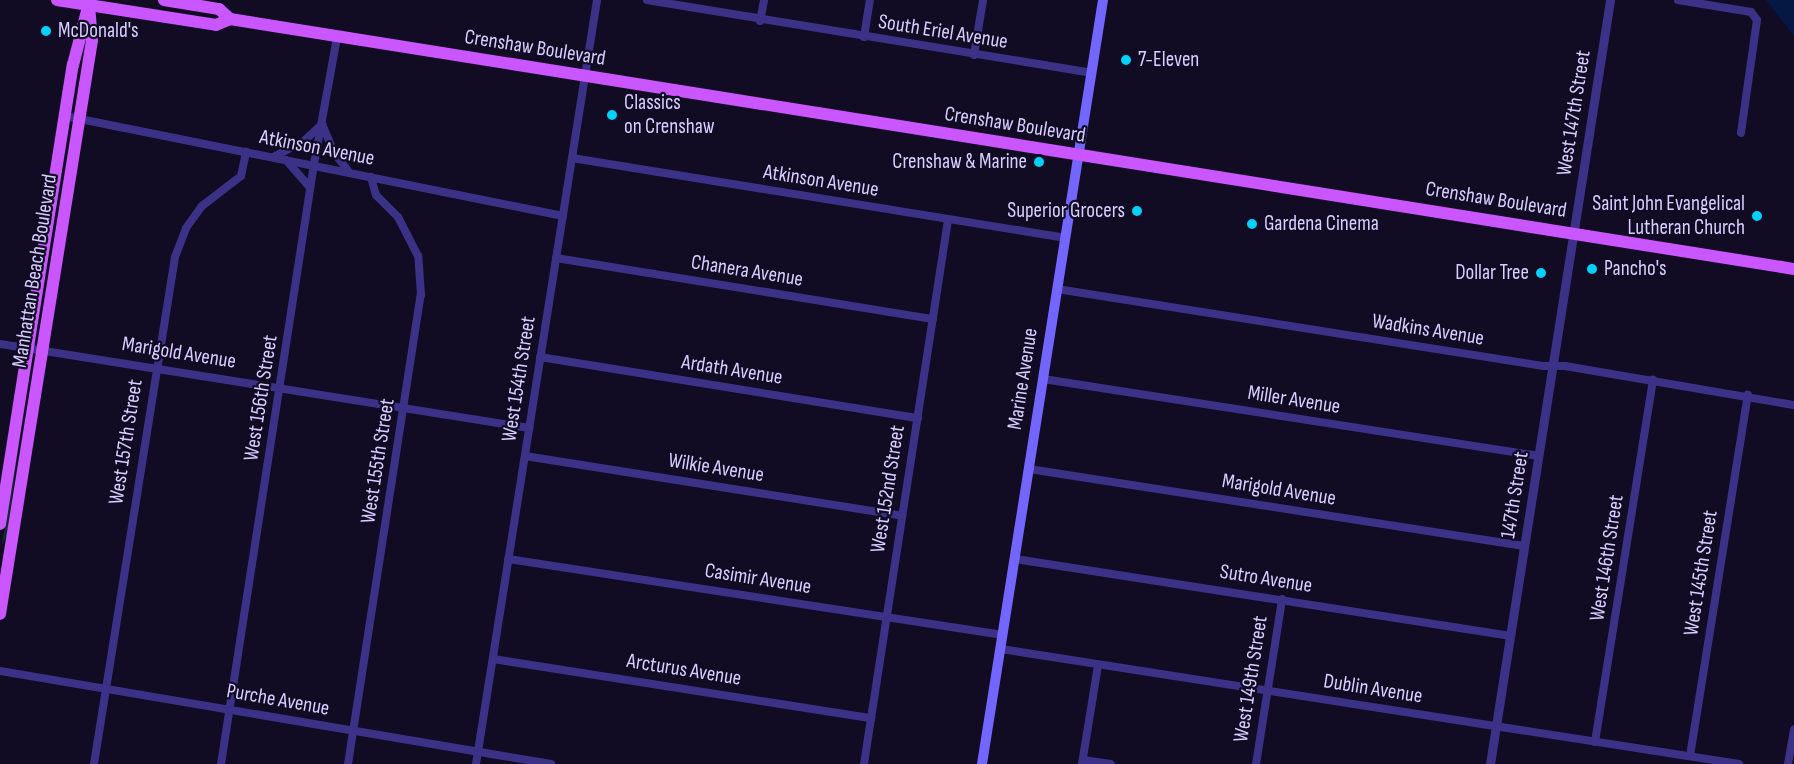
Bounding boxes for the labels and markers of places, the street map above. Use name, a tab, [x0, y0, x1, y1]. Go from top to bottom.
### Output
place label: McDonald's	[58, 18, 138, 44]
marker: McDonald's	[39, 24, 53, 38]
place label: 7-Eleven	[1138, 47, 1199, 73]
marker: 7-Eleven	[1119, 53, 1133, 67]
place label: Classics on Crenshaw	[624, 90, 715, 140]
marker: Classics on Crenshaw	[605, 108, 619, 122]
place label: Crenshaw & Marine	[892, 149, 1027, 175]
marker: Crenshaw & Marine	[1032, 155, 1046, 169]
place label: Saint John Evangelical Lutheran Church	[1592, 191, 1745, 241]
place label: Superior Grocers	[1007, 198, 1125, 224]
marker: Superior Grocers	[1130, 204, 1144, 218]
marker: Saint John Evangelical Lutheran Church	[1750, 209, 1764, 223]
place label: Gardena Cinema	[1264, 211, 1379, 237]
marker: Gardena Cinema	[1245, 217, 1259, 231]
place label: Pancho's	[1604, 256, 1667, 282]
place label: Dollar Tree	[1455, 260, 1529, 286]
marker: Pancho's	[1585, 262, 1599, 276]
marker: Dollar Tree	[1534, 266, 1548, 280]

